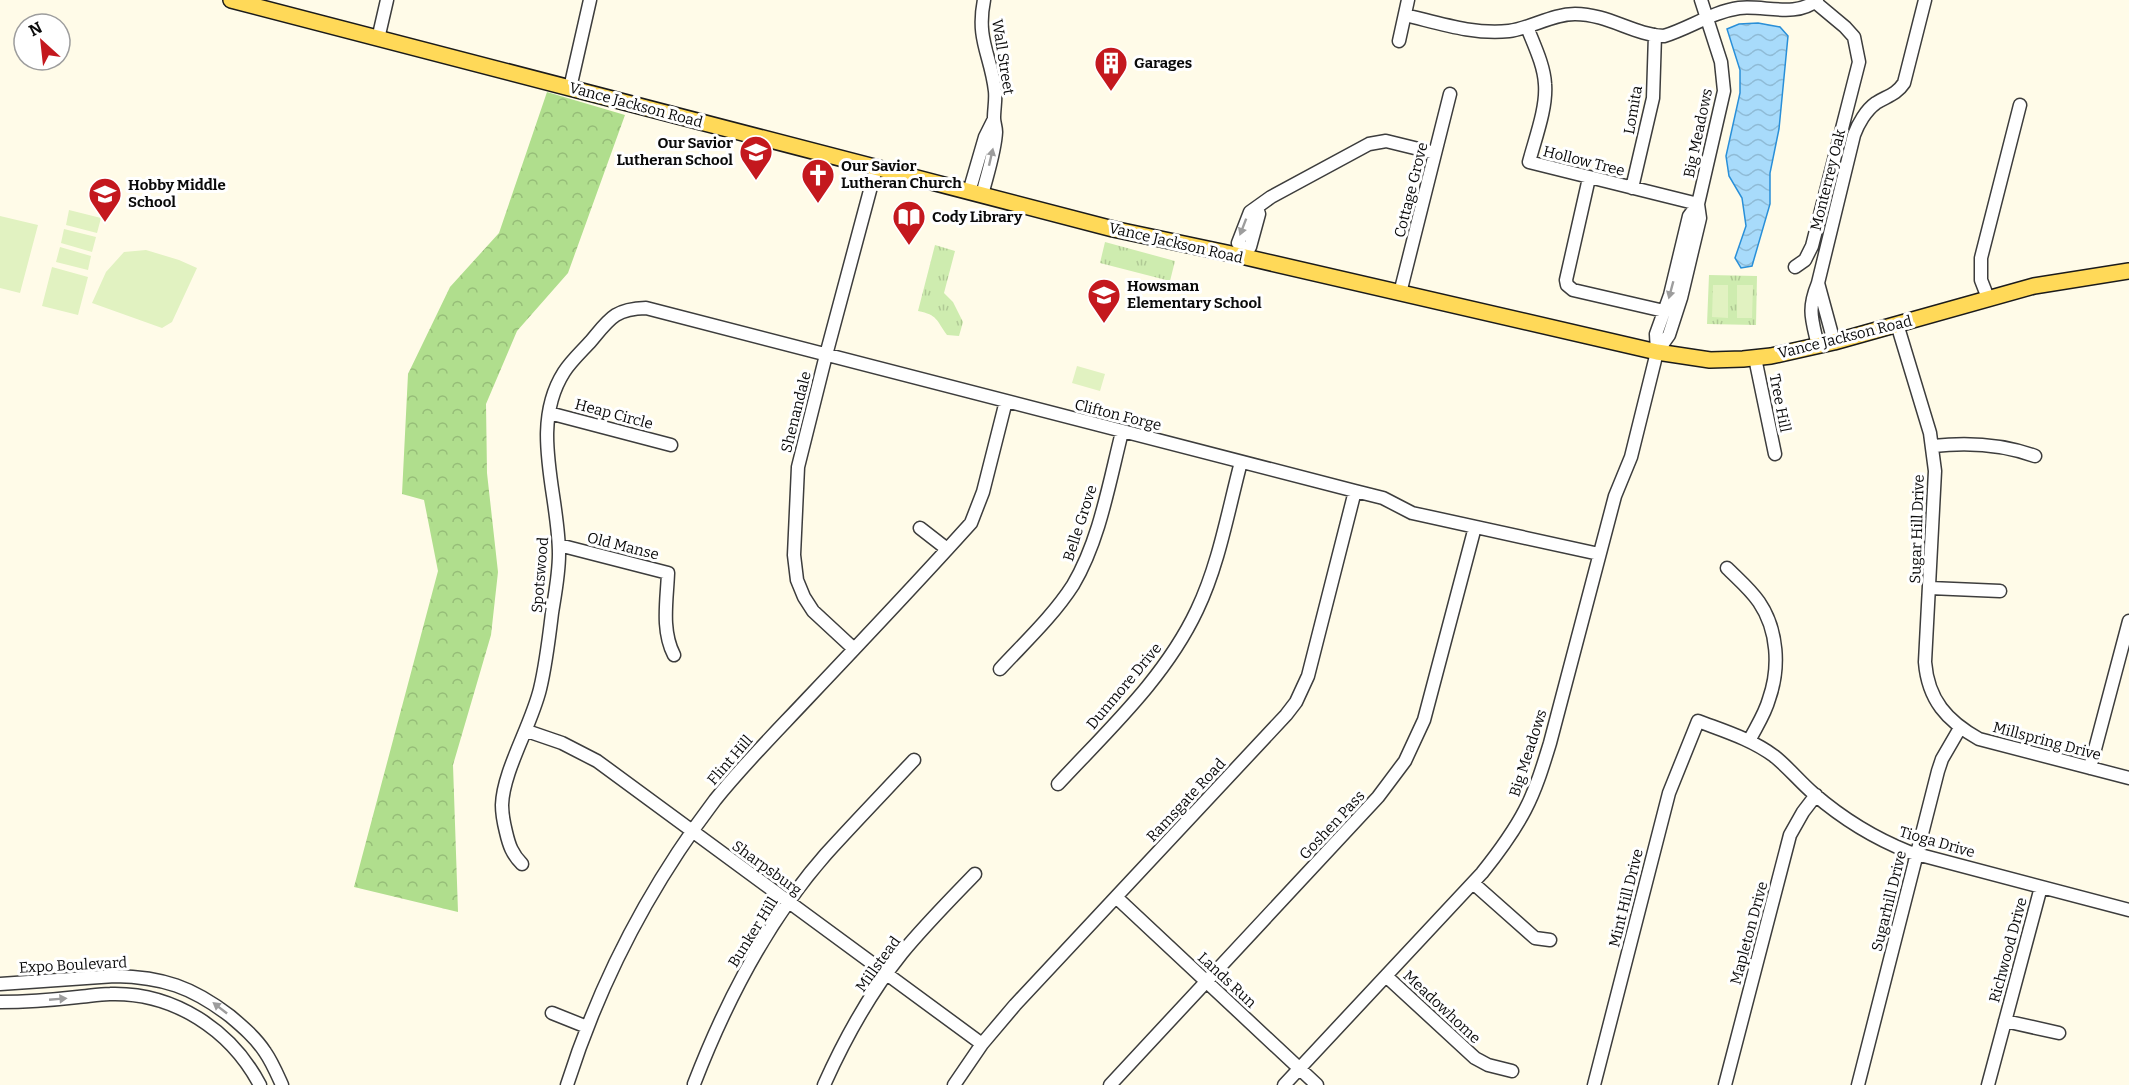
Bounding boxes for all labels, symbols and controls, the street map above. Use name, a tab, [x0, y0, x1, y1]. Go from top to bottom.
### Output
north arrow	[12, 12, 72, 72]
text: N	[26, 18, 45, 40]
street label: Wall Street	[988, 18, 1018, 97]
building icon: Garages	[1093, 45, 1129, 92]
place label: Garages	[1134, 54, 1192, 72]
street label: Vance Jackson Road	[567, 79, 705, 131]
street label: Lomita	[1620, 84, 1646, 136]
street label: Big Meadows	[1680, 87, 1716, 179]
street label: Monterrey Oak	[1807, 127, 1849, 233]
place label: Our Savior Lutheran School	[616, 134, 733, 169]
school or university icon: Our Savior Lutheran School	[738, 134, 774, 181]
street label: Cottage Grove	[1390, 140, 1432, 240]
street label: Hollow Tree	[1541, 142, 1627, 180]
one-way arrow	[986, 148, 996, 166]
church icon: Our Savior Lutheran Church	[800, 157, 836, 204]
place label: Our Savior Lutheran Church	[841, 157, 962, 192]
school or university icon: Hobby Middle School	[87, 176, 123, 223]
place label: Hobby Middle School	[128, 176, 226, 211]
library icon: Cody Library	[891, 199, 927, 246]
place label: Cody Library	[932, 208, 1023, 226]
one-way arrow	[1238, 218, 1247, 236]
street label: Vance Jackson Road	[1107, 219, 1245, 267]
school or university icon: Howsman Elementary School	[1086, 277, 1122, 324]
place label: Howsman Elementary School	[1127, 277, 1262, 312]
one-way arrow	[1665, 280, 1675, 299]
street label: Vance Jackson Road	[1776, 312, 1914, 362]
street label: Shenandale	[777, 369, 815, 455]
street label: Tree Hill	[1766, 372, 1794, 434]
street label: Heap Circle	[573, 395, 655, 433]
street label: Clifton Forge	[1073, 396, 1163, 434]
street label: Sugar Hill Drive	[1906, 474, 1928, 584]
street label: Belle Grove	[1059, 483, 1101, 563]
street label: Old Manse	[585, 528, 661, 564]
street label: Spotswood	[528, 536, 552, 614]
street label: Dunmore Drive	[1083, 639, 1165, 733]
street label: Big Meadows	[1505, 707, 1551, 799]
street label: Millspring Drive	[1991, 718, 2103, 764]
street label: Flint Hill	[704, 731, 756, 789]
street label: Ramsgate Road	[1143, 755, 1229, 845]
street label: Goshen Pass	[1295, 787, 1369, 863]
street label: Tioga Drive	[1897, 823, 1977, 861]
street label: Sharpsburg	[729, 837, 805, 899]
street label: Mint Hill Drive	[1605, 847, 1647, 949]
street label: Sugarhill Drive	[1868, 849, 1910, 953]
street label: Mapleton Drive	[1727, 879, 1771, 987]
street label: Bunker Hill	[724, 894, 782, 970]
street label: Richwood Drive	[1985, 895, 2031, 1005]
street label: Millstead	[852, 933, 904, 995]
street label: Lands Run	[1194, 948, 1260, 1012]
street label: Expo Boulevard	[19, 953, 128, 977]
street label: Meadowhome	[1400, 967, 1484, 1047]
one-way arrow	[49, 994, 68, 1004]
one-way arrow	[212, 1003, 227, 1015]

